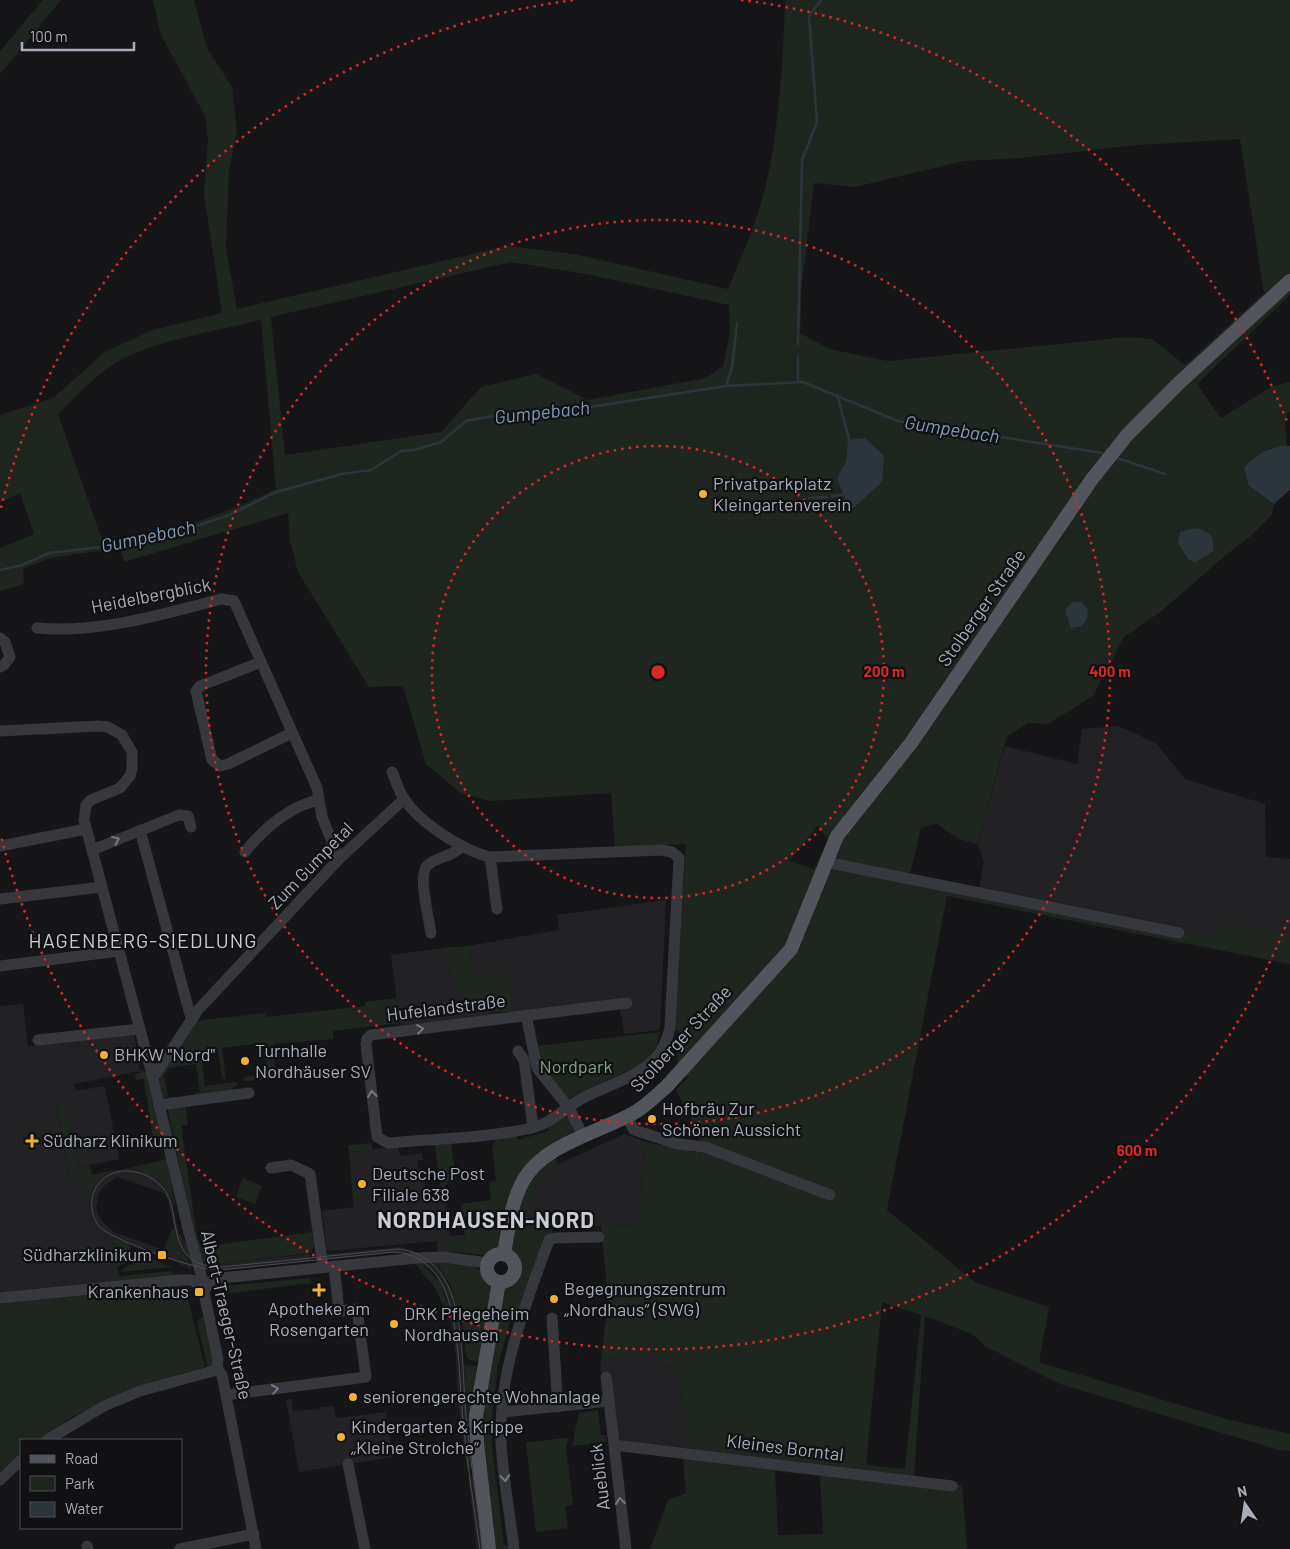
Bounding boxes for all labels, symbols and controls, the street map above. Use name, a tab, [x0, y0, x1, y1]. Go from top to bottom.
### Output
scale bar	[22, 20, 135, 52]
text: 100 m	[30, 27, 68, 45]
water label: Gumpebach	[493, 395, 591, 428]
water label: Gumpebach	[903, 410, 1001, 447]
place label: Privatparkplatz Kleingartenverein	[713, 472, 851, 515]
marker: Privatparkplatz Kleingartenverein	[697, 488, 709, 500]
water label: Gumpebach	[99, 514, 197, 557]
street label: Stolberger Straße	[933, 545, 1030, 670]
street label: Heidelbergblick	[89, 573, 213, 617]
text: 200 m	[863, 662, 905, 680]
text: 400 m	[1089, 662, 1131, 680]
centre of rings	[649, 663, 667, 681]
street label: Zum Gumpetal	[263, 817, 357, 914]
one-way arrow	[111, 836, 120, 846]
district label: HAGENBERG-SIEDLUNG	[28, 928, 258, 952]
street label: Stolberger Straße	[625, 980, 735, 1096]
street label: Hufelandstraße	[385, 989, 507, 1025]
one-way arrow	[416, 1024, 424, 1035]
place label: Turnhalle Nordhäuser SV	[255, 1039, 372, 1082]
place label: BHKW "Nord"	[114, 1043, 215, 1065]
marker: BHKW "Nord"	[98, 1049, 110, 1061]
marker: Turnhalle Nordhäuser SV	[239, 1055, 251, 1067]
park label: Nordpark	[540, 1055, 612, 1077]
one-way arrow	[367, 1090, 378, 1098]
place label: Hofbräu Zur Schönen Aussicht	[662, 1097, 801, 1140]
marker: Hofbräu Zur Schönen Aussicht	[646, 1113, 658, 1125]
place label: Südharz Klinikum	[43, 1129, 178, 1151]
marker: Südharz Klinikum	[25, 1134, 39, 1148]
text: 600 m	[1117, 1141, 1157, 1159]
place label: Deutsche Post Filiale 638	[372, 1162, 485, 1205]
marker: Deutsche Post Filiale 638	[356, 1178, 368, 1190]
district label: NORDHAUSEN-NORD	[377, 1206, 595, 1232]
street label: Albert-Traeger-Straße	[197, 1228, 257, 1402]
place label: Südharzklinikum	[23, 1243, 152, 1265]
marker: Südharzklinikum	[156, 1249, 168, 1261]
place label: Begegnungszentrum „Nordhaus“ (SWG)	[564, 1277, 726, 1320]
place label: Krankenhaus	[87, 1280, 189, 1302]
marker: Apotheke am Rosengarten	[313, 1284, 325, 1296]
marker: Krankenhaus	[193, 1286, 205, 1298]
marker: Begegnungszentrum „Nordhaus“ (SWG)	[548, 1293, 560, 1305]
place label: Apotheke am Rosengarten	[268, 1297, 370, 1340]
place label: DRK Pflegeheim Nordhausen	[404, 1302, 529, 1345]
marker: DRK Pflegeheim Nordhausen	[388, 1318, 400, 1330]
one-way arrow	[270, 1384, 279, 1394]
place label: seniorengerechte Wohnanlage	[363, 1385, 601, 1407]
marker: seniorengerechte Wohnanlage	[347, 1391, 359, 1403]
place label: Kindergarten & Krippe „Kleine Strolche“	[351, 1415, 524, 1458]
street label: Kleines Borntal	[725, 1429, 845, 1465]
marker: Kindergarten & Krippe „Kleine Strolche“	[335, 1431, 347, 1443]
legend	[20, 1439, 182, 1529]
street label: Aueblick	[584, 1442, 614, 1512]
text: Road	[65, 1449, 98, 1467]
text: Park	[65, 1474, 95, 1492]
one-way arrow	[499, 1474, 510, 1482]
north arrow	[1220, 1479, 1270, 1529]
text: N	[1236, 1482, 1248, 1500]
one-way arrow	[615, 1496, 626, 1504]
text: Water	[65, 1499, 104, 1517]

